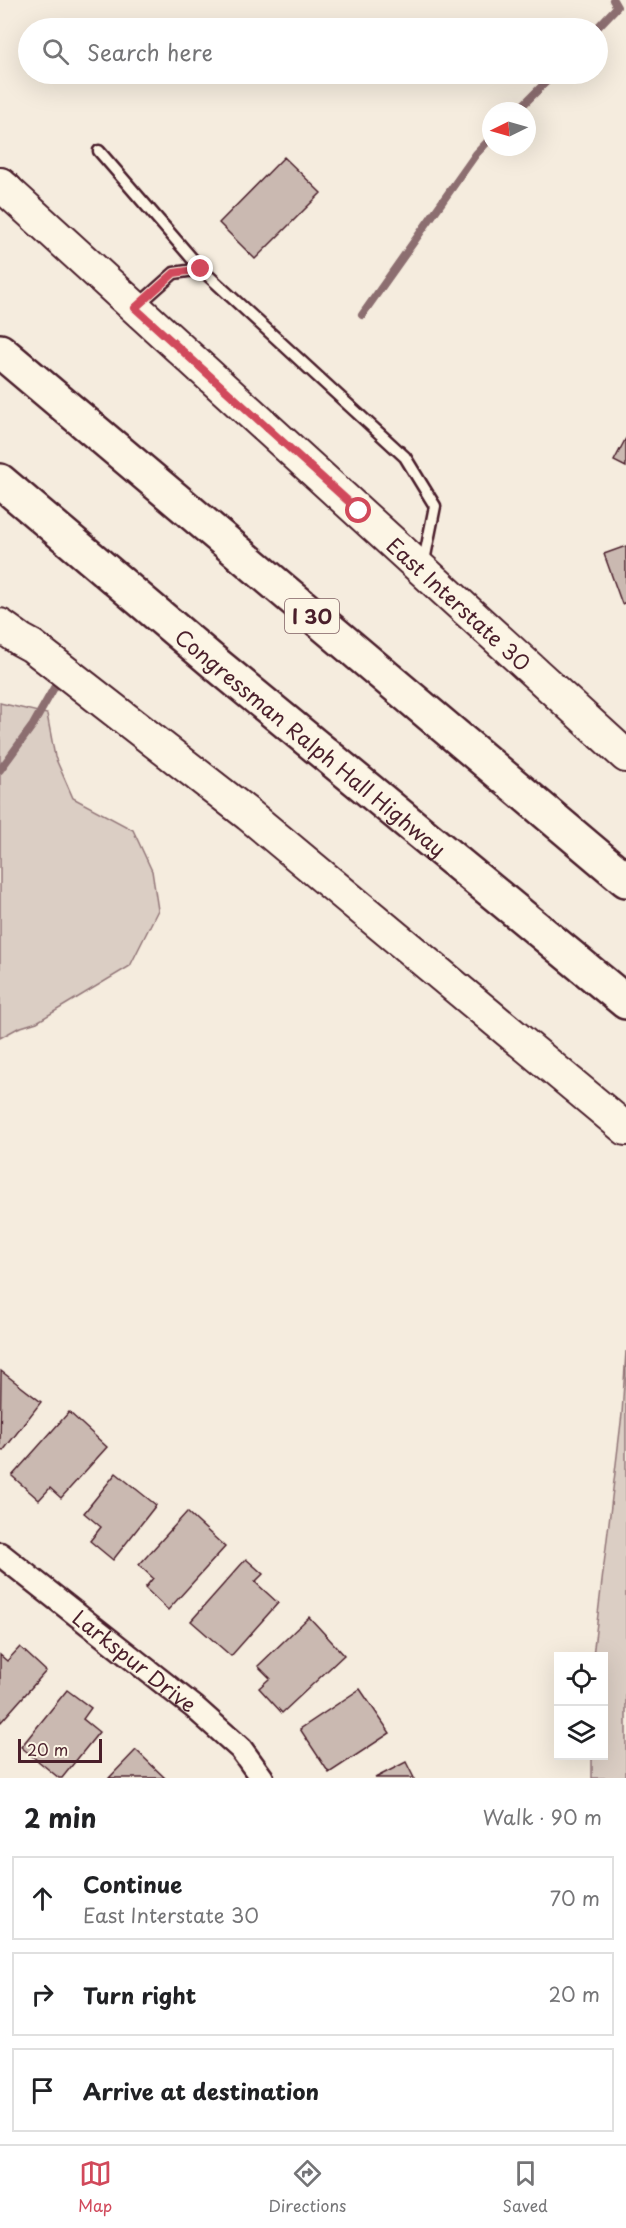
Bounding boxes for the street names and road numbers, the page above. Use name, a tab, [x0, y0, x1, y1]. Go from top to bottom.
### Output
street label: East Interstate 30	[380, 529, 538, 678]
road number: I 30	[285, 599, 339, 633]
street label: Congressman Ralph Hall Highway	[169, 620, 453, 864]
street label: Larkspur Drive	[66, 1601, 204, 1720]

